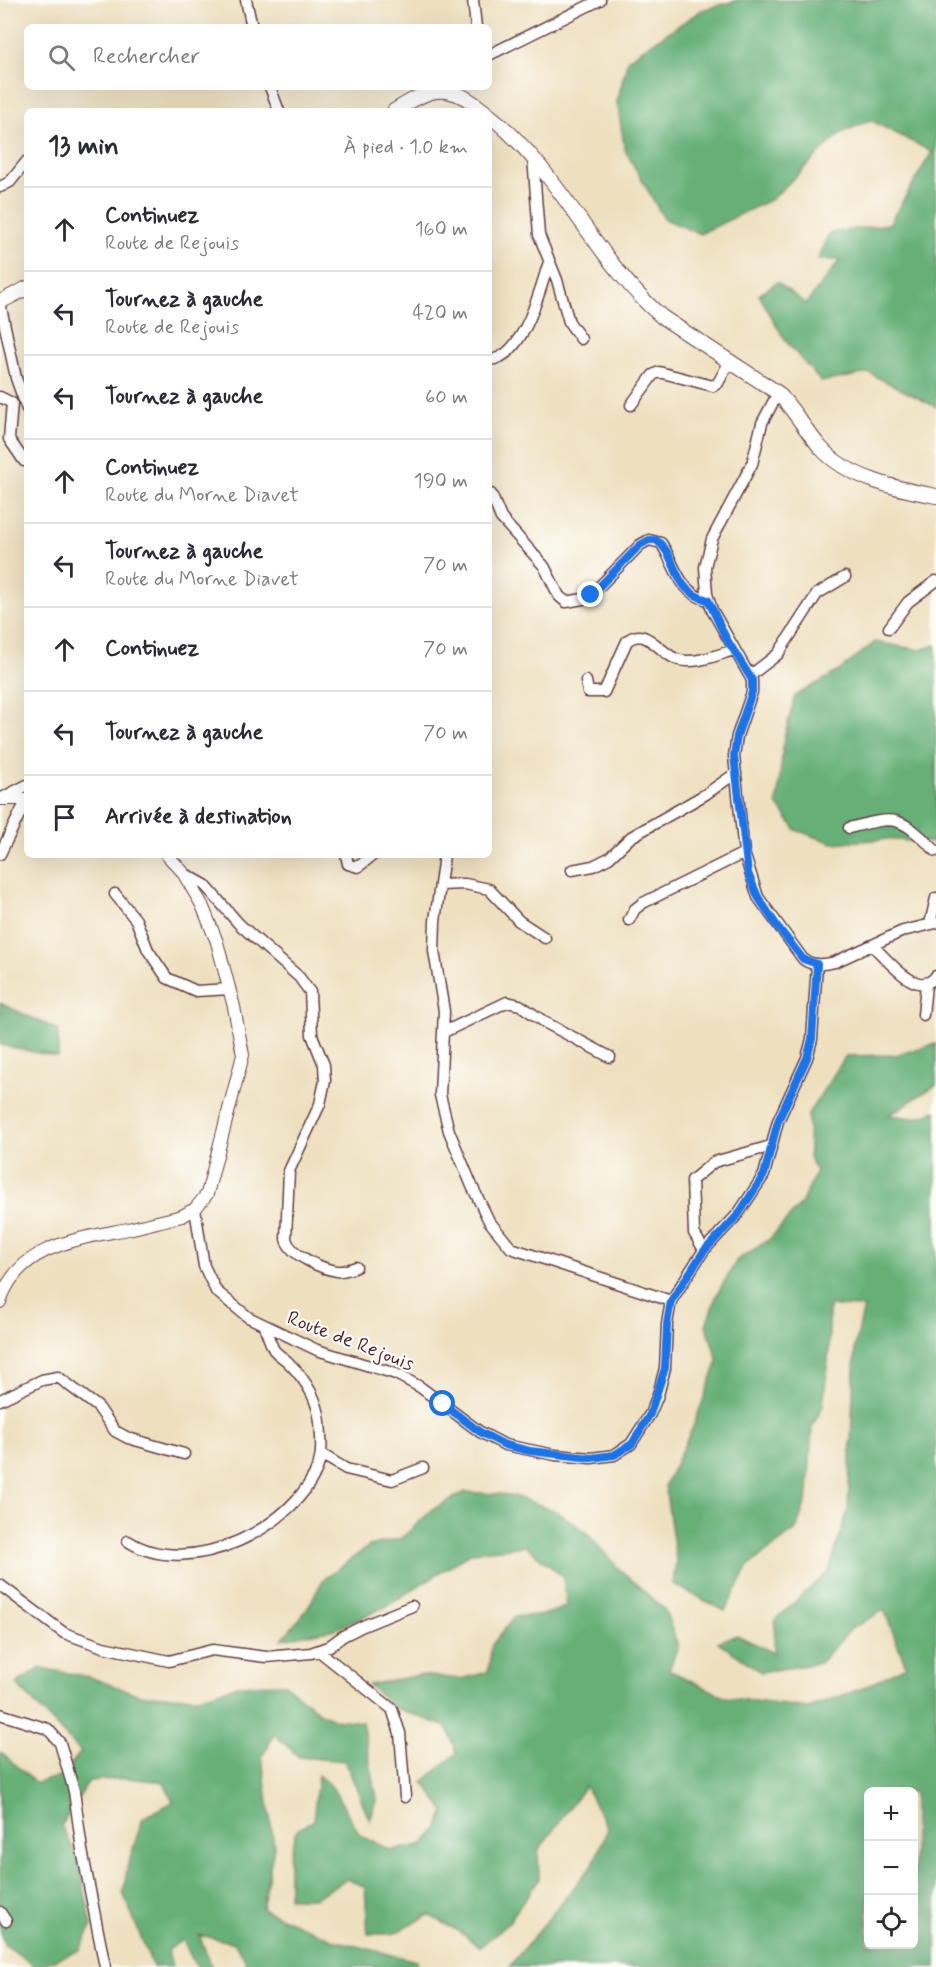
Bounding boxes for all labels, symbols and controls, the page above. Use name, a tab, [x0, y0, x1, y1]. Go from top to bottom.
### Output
search box	[24, 24, 492, 90]
icon: search	[45, 41, 78, 74]
text: Rechercher	[93, 43, 200, 71]
text: 13 min	[48, 130, 119, 164]
text: À pied · 1.0 km	[344, 134, 468, 161]
text: Continuez	[105, 202, 199, 230]
icon: ahead	[48, 213, 81, 246]
text: 160 m	[415, 216, 468, 243]
text: Route de Rejouis	[105, 230, 239, 257]
text: Tournez à gauche	[105, 286, 263, 314]
icon: left	[48, 297, 81, 330]
text: 420 m	[412, 300, 468, 327]
text: Route de Rejouis	[105, 314, 239, 341]
icon: left	[48, 381, 81, 414]
text: Tournez à gauche	[105, 383, 263, 411]
text: 60 m	[425, 384, 468, 411]
text: Continuez	[105, 454, 199, 482]
icon: ahead	[48, 465, 81, 498]
text: 190 m	[414, 468, 468, 495]
text: Route du Morne Diavet	[105, 482, 299, 509]
text: Tournez à gauche	[105, 538, 263, 566]
icon: left	[48, 549, 81, 582]
text: 70 m	[423, 552, 468, 579]
text: Route du Morne Diavet	[105, 566, 299, 593]
route end	[577, 581, 603, 607]
icon: ahead	[48, 633, 81, 666]
text: Continuez	[105, 635, 199, 663]
text: 70 m	[423, 636, 468, 663]
icon: left	[48, 717, 81, 750]
text: Tournez à gauche	[105, 719, 263, 747]
text: 70 m	[423, 720, 468, 747]
icon: arrive	[48, 801, 81, 834]
text: Arrivée à destination	[105, 803, 292, 831]
street label: Route de Rejouis	[283, 1305, 418, 1378]
route start	[429, 1390, 455, 1416]
map controls	[864, 1787, 918, 1949]
button: +	[864, 1787, 918, 1841]
button: −	[864, 1841, 918, 1895]
button: locate	[864, 1895, 918, 1949]

